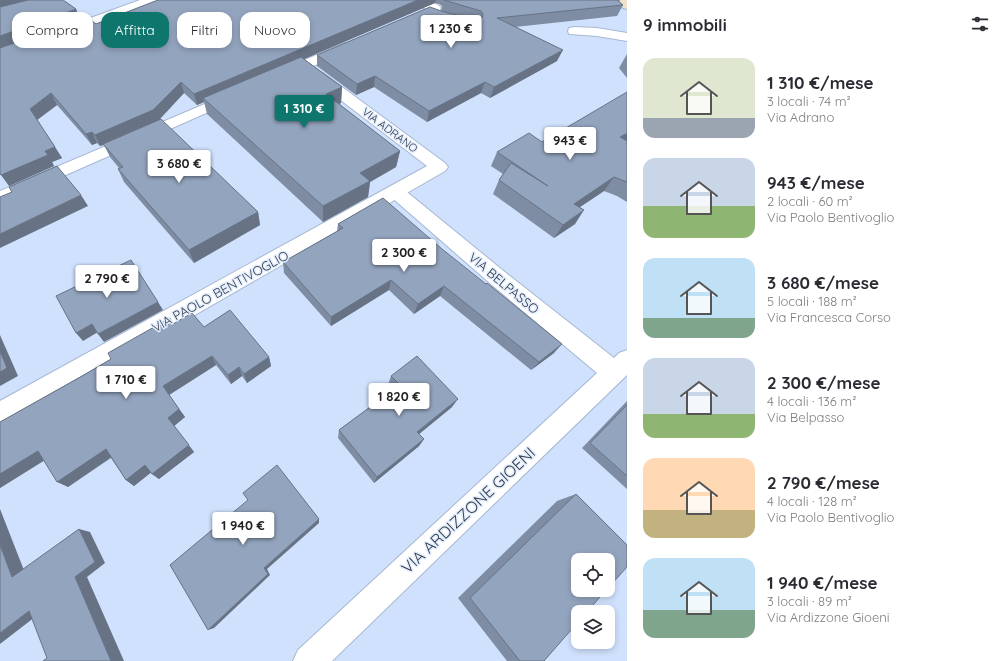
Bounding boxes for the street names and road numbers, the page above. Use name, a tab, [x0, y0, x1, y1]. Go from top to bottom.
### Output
street label: VIA ADRANO	[359, 105, 421, 155]
street label: VIA PAOLO BENTIVOGLIO	[149, 247, 291, 335]
street label: VIA BELPASSO	[466, 249, 542, 317]
street label: VIA ARDIZZONE GIOENI	[397, 443, 539, 577]

